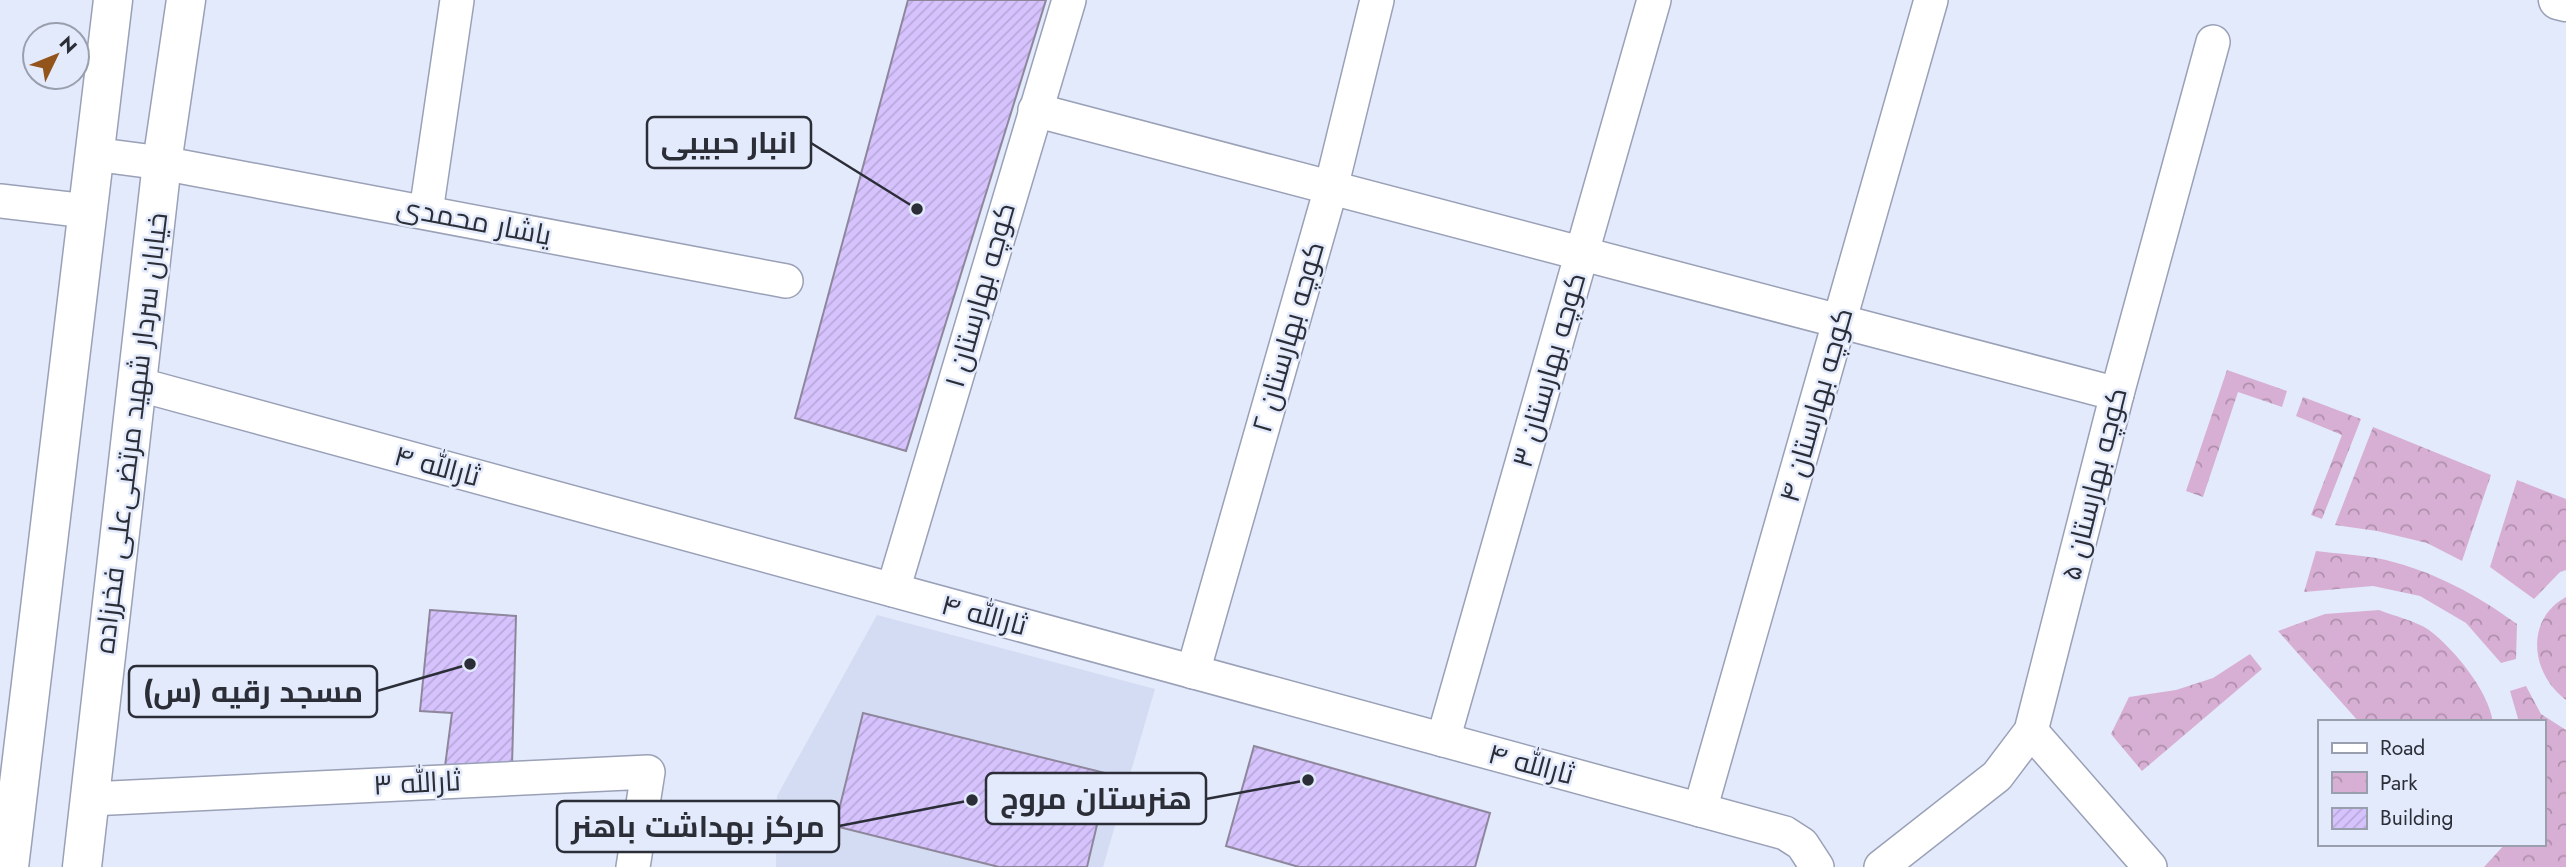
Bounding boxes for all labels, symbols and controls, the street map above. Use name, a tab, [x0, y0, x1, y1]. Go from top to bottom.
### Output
north arrow	[21, 21, 91, 91]
text: N	[53, 30, 83, 59]
callout: انبار حبیبی	[647, 117, 811, 168]
text: انبار حبیبی	[661, 121, 797, 164]
street label: یاشار محمدی	[393, 186, 555, 256]
street label: کوچه بهارستان ۱	[934, 198, 1026, 392]
street label: خیابان سردار شهید مرتضی‌علی فخرزاده	[84, 210, 178, 656]
street label: کوچه بهارستان ۲	[1241, 237, 1335, 437]
street label: کوچه بهارستان ۳	[1502, 268, 1596, 472]
street label: کوچه بهارستان ۴	[1769, 303, 1863, 507]
street label: کوچه بهارستان ۵	[2050, 383, 2138, 585]
street label: ثارالله ۴	[390, 435, 485, 497]
street label: ثارالله ۴	[937, 584, 1032, 646]
callout: مسجد رقیه (س)	[129, 666, 377, 717]
text: مسجد رقیه (س)	[143, 670, 363, 713]
legend	[2318, 720, 2545, 846]
street label: ثارالله ۴	[1484, 733, 1579, 795]
text: Road	[2380, 733, 2425, 763]
street label: ثارالله ۳	[372, 760, 462, 806]
text: Park	[2380, 768, 2418, 798]
callout: هنرستان مروج	[986, 773, 1206, 824]
text: هنرستان مروج	[1000, 777, 1192, 820]
callout: مرکز بهداشت باهنر	[557, 801, 839, 852]
text: Building	[2380, 803, 2453, 833]
text: مرکز بهداشت باهنر	[570, 805, 825, 848]

